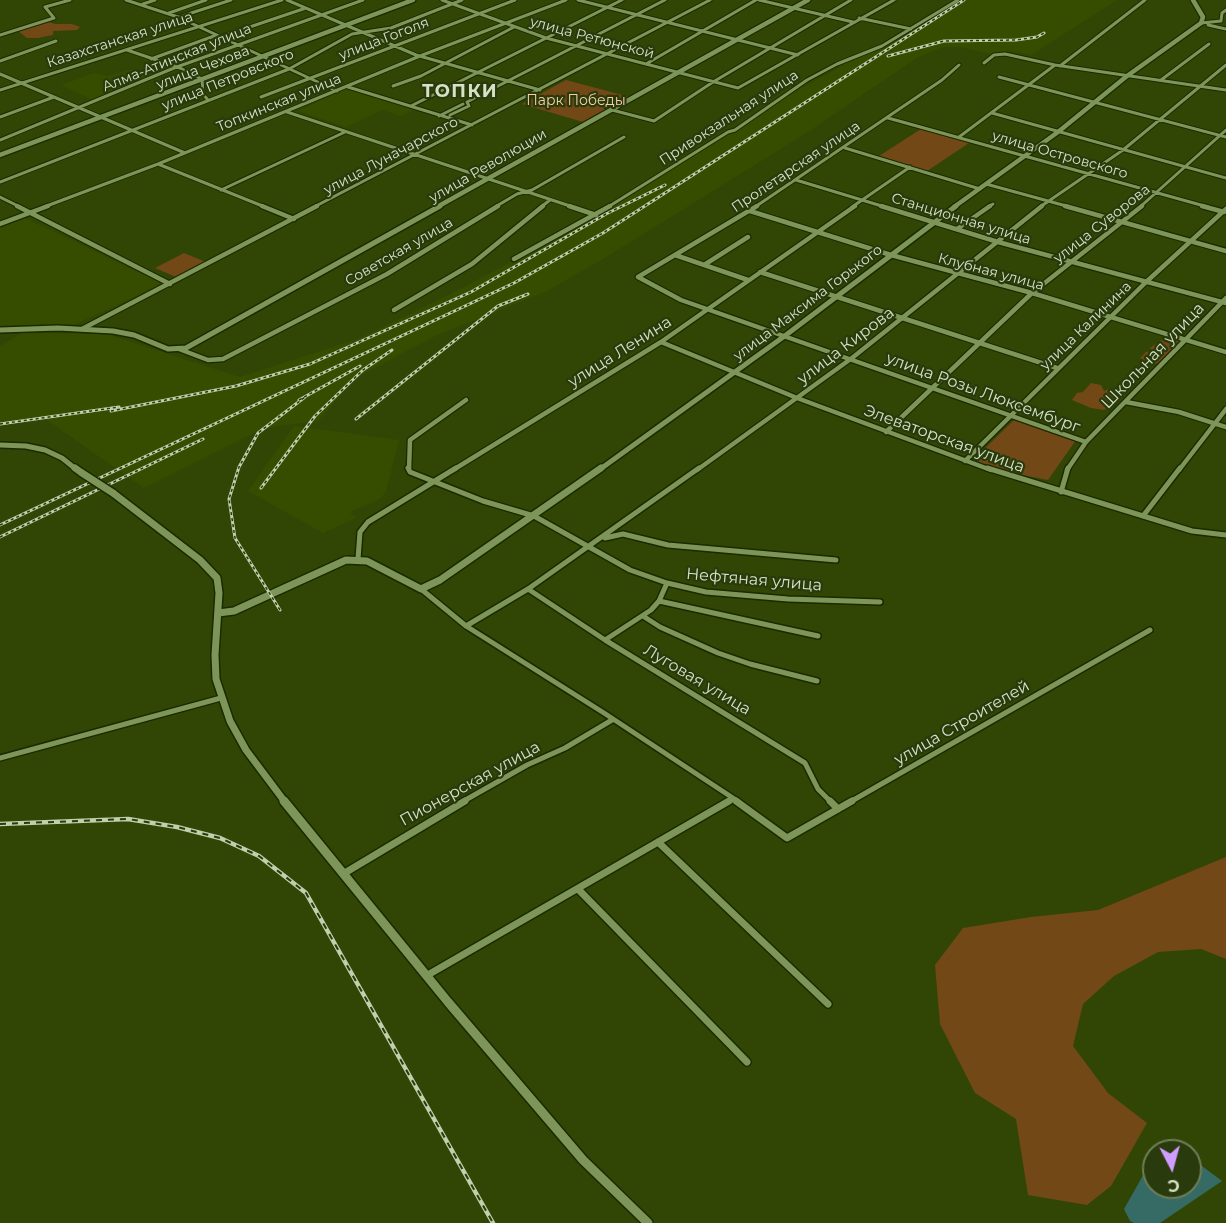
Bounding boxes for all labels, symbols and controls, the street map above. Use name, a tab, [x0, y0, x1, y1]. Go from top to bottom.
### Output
street label: Казахстанская улица	[45, 8, 195, 72]
street label: улица Ретюнской	[528, 13, 656, 63]
street label: улица Гоголя	[337, 14, 431, 64]
street label: Алма-Атинская улица	[100, 20, 254, 96]
street label: улица Чехова	[154, 43, 252, 93]
street label: улица Петровского	[160, 46, 296, 114]
street label: Привокзальная улица	[656, 67, 802, 169]
street label: Топкинская улица	[214, 70, 344, 136]
district label: ТОПКИ	[422, 81, 498, 103]
park label: Парк Победы	[526, 93, 626, 109]
street label: улица Луначарского	[321, 113, 461, 199]
street label: Пролетарская улица	[729, 118, 863, 216]
street label: улица Революции	[426, 125, 550, 207]
street label: улица Островского	[990, 128, 1130, 182]
street label: улица Суворова	[1050, 181, 1154, 267]
street label: Станционная улица	[889, 190, 1033, 248]
street label: Советская улица	[342, 214, 456, 290]
street label: улица Максима Горького	[730, 242, 886, 364]
street label: Клубная улица	[936, 250, 1046, 294]
street label: улица Калинина	[1037, 278, 1135, 374]
street label: Школьная улица	[1098, 299, 1208, 413]
street label: улица Кирова	[794, 303, 898, 389]
street label: улица Ленина	[565, 312, 675, 392]
street label: улица Розы Люксембург	[883, 349, 1083, 437]
street label: Элеваторская улица	[861, 401, 1027, 477]
street label: Нефтяная улица	[685, 564, 823, 596]
street label: Луговая улица	[640, 640, 754, 720]
street label: улица Строителей	[891, 676, 1033, 770]
street label: Пионерская улица	[397, 737, 543, 831]
north arrow	[1142, 1139, 1202, 1199]
text: С	[1167, 1175, 1180, 1195]

